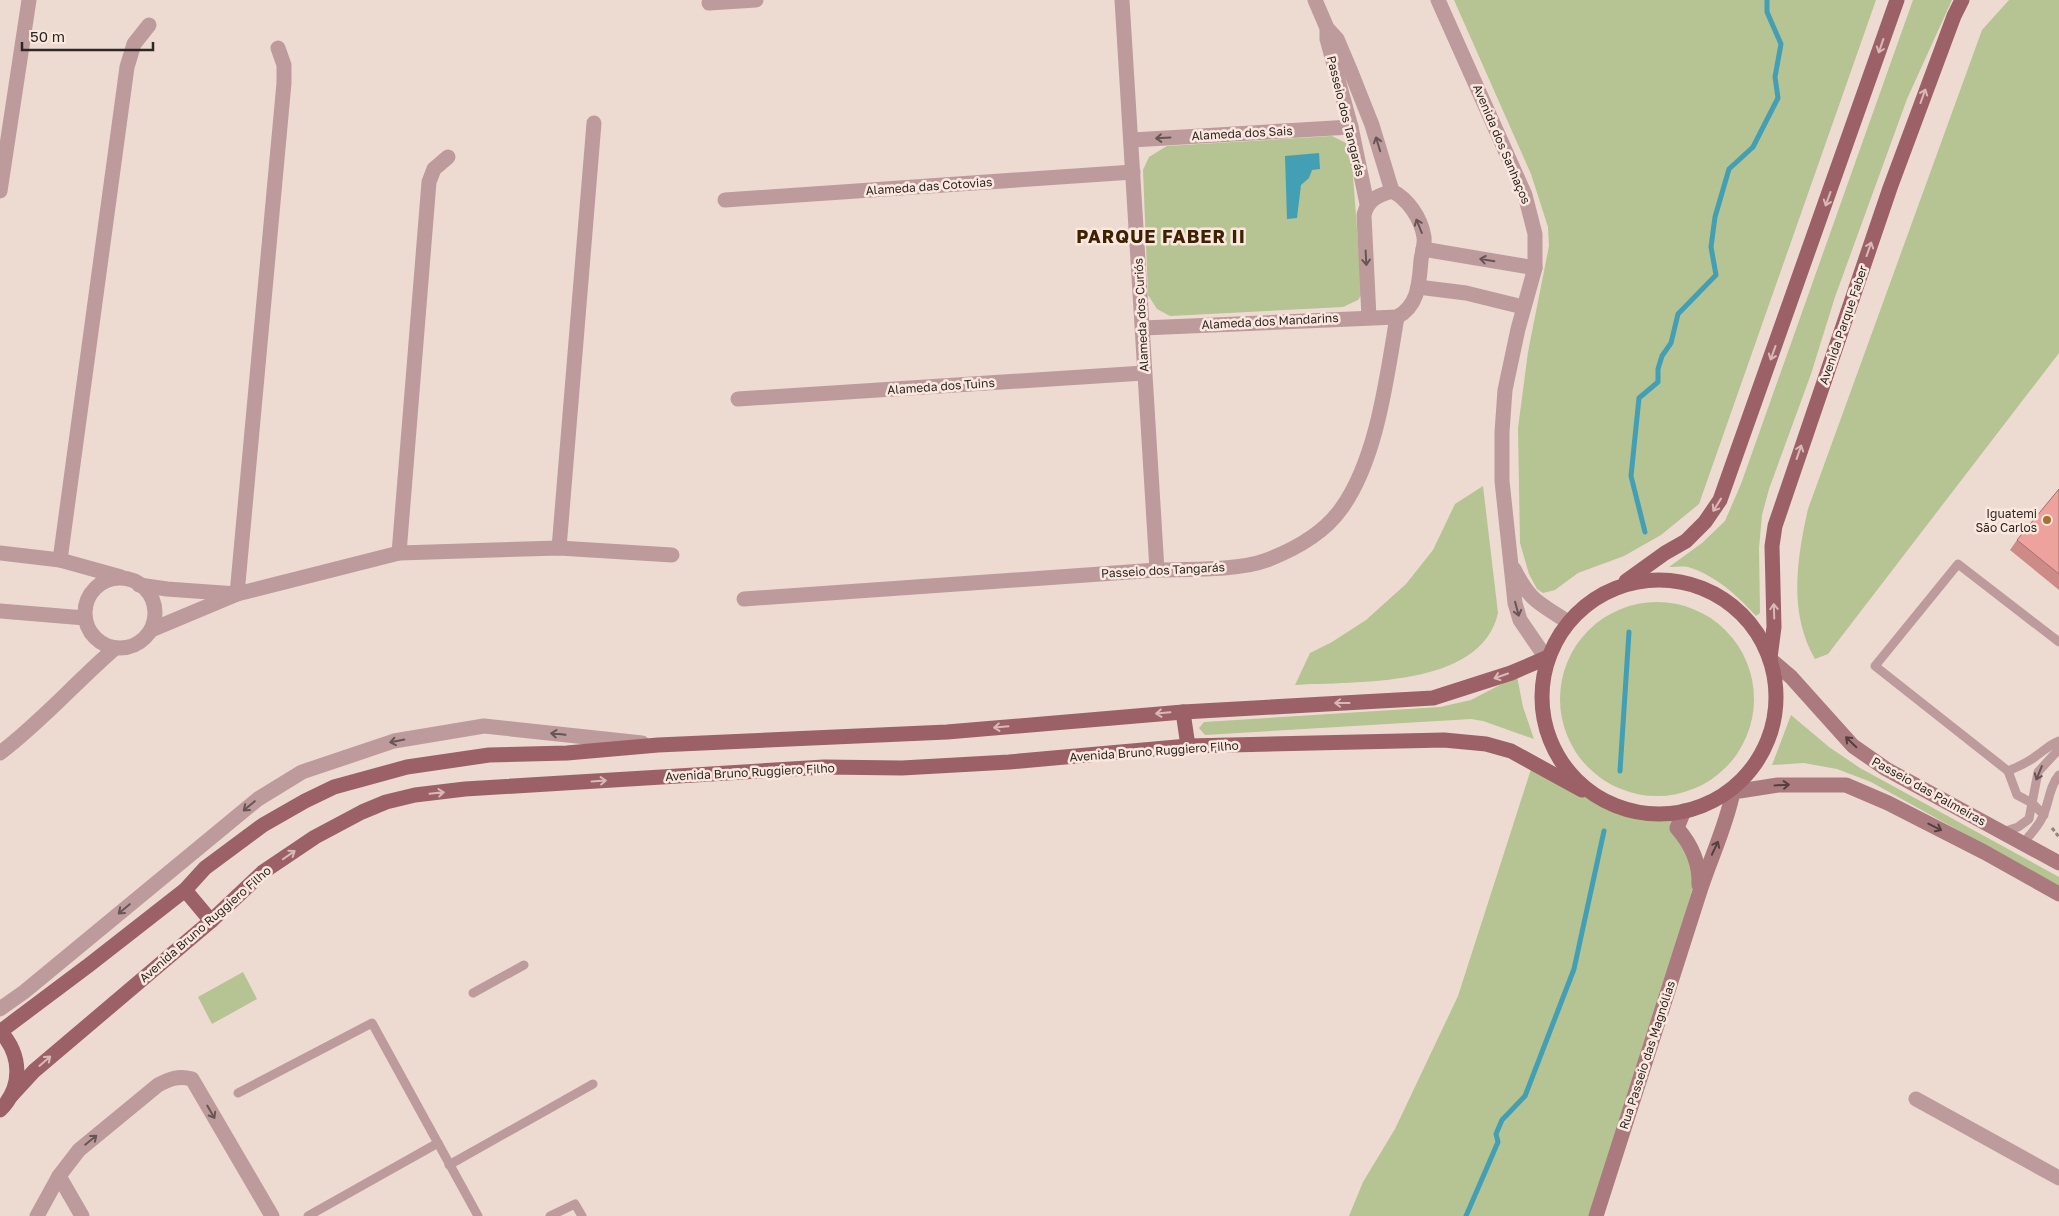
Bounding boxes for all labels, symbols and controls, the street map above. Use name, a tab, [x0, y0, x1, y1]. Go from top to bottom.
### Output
scale bar	[22, 20, 154, 52]
text: 50 m	[30, 27, 65, 45]
one-way arrow	[1876, 38, 1886, 54]
street label: Passeio dos Tangarás	[1324, 54, 1368, 178]
street label: Avenida dos Sanhaços	[1470, 82, 1534, 206]
one-way arrow	[1919, 89, 1928, 104]
street label: Alameda dos Sais	[1191, 123, 1293, 143]
one-way arrow	[1155, 133, 1171, 143]
one-way arrow	[1372, 136, 1382, 152]
street label: Alameda das Cotovias	[865, 174, 993, 198]
one-way arrow	[1823, 191, 1832, 207]
one-way arrow	[1414, 218, 1423, 233]
district label: PARQUE FABER II	[1076, 225, 1246, 247]
one-way arrow	[1865, 242, 1874, 257]
one-way arrow	[1362, 250, 1371, 266]
one-way arrow	[1479, 254, 1495, 264]
street label: Alameda dos Curiós	[1131, 258, 1151, 372]
street label: Avenida Parque Faber	[1816, 263, 1871, 386]
street label: Alameda dos Mandarins	[1201, 310, 1339, 332]
one-way arrow	[1768, 344, 1777, 360]
street label: Alameda dos Tuins	[887, 375, 995, 397]
one-way arrow	[1795, 445, 1804, 461]
one-way arrow	[1711, 497, 1721, 511]
place label: Iguatemi São Carlos	[1975, 506, 2037, 535]
marker: Iguatemi São Carlos	[2041, 514, 2053, 526]
street label: Passeio dos Tangarás	[1101, 559, 1225, 581]
one-way arrow	[1513, 601, 1522, 617]
one-way arrow	[1769, 603, 1778, 619]
one-way arrow	[1493, 672, 1509, 682]
one-way arrow	[1335, 698, 1351, 708]
one-way arrow	[1155, 709, 1171, 718]
one-way arrow	[993, 722, 1009, 732]
one-way arrow	[550, 729, 566, 739]
one-way arrow	[1844, 736, 1857, 748]
one-way arrow	[389, 737, 405, 746]
street label: Avenida Bruno Ruggiero Filho	[1069, 738, 1239, 764]
street label: Passeio das Palmeiras	[1869, 753, 1989, 829]
street label: Avenida Bruno Ruggiero Filho	[665, 760, 835, 784]
one-way arrow	[2034, 765, 2044, 780]
one-way arrow	[590, 777, 606, 786]
one-way arrow	[1773, 781, 1789, 790]
one-way arrow	[428, 788, 444, 798]
one-way arrow	[243, 800, 256, 811]
one-way arrow	[1927, 823, 1942, 832]
one-way arrow	[1711, 841, 1720, 856]
one-way arrow	[282, 849, 296, 860]
street label: Avenida Bruno Ruggiero Filho	[136, 863, 274, 985]
one-way arrow	[118, 904, 131, 915]
street label: Rua Passeio das Magnólias	[1616, 979, 1678, 1131]
one-way arrow	[38, 1056, 51, 1067]
one-way arrow	[207, 1104, 217, 1119]
one-way arrow	[84, 1134, 97, 1145]

